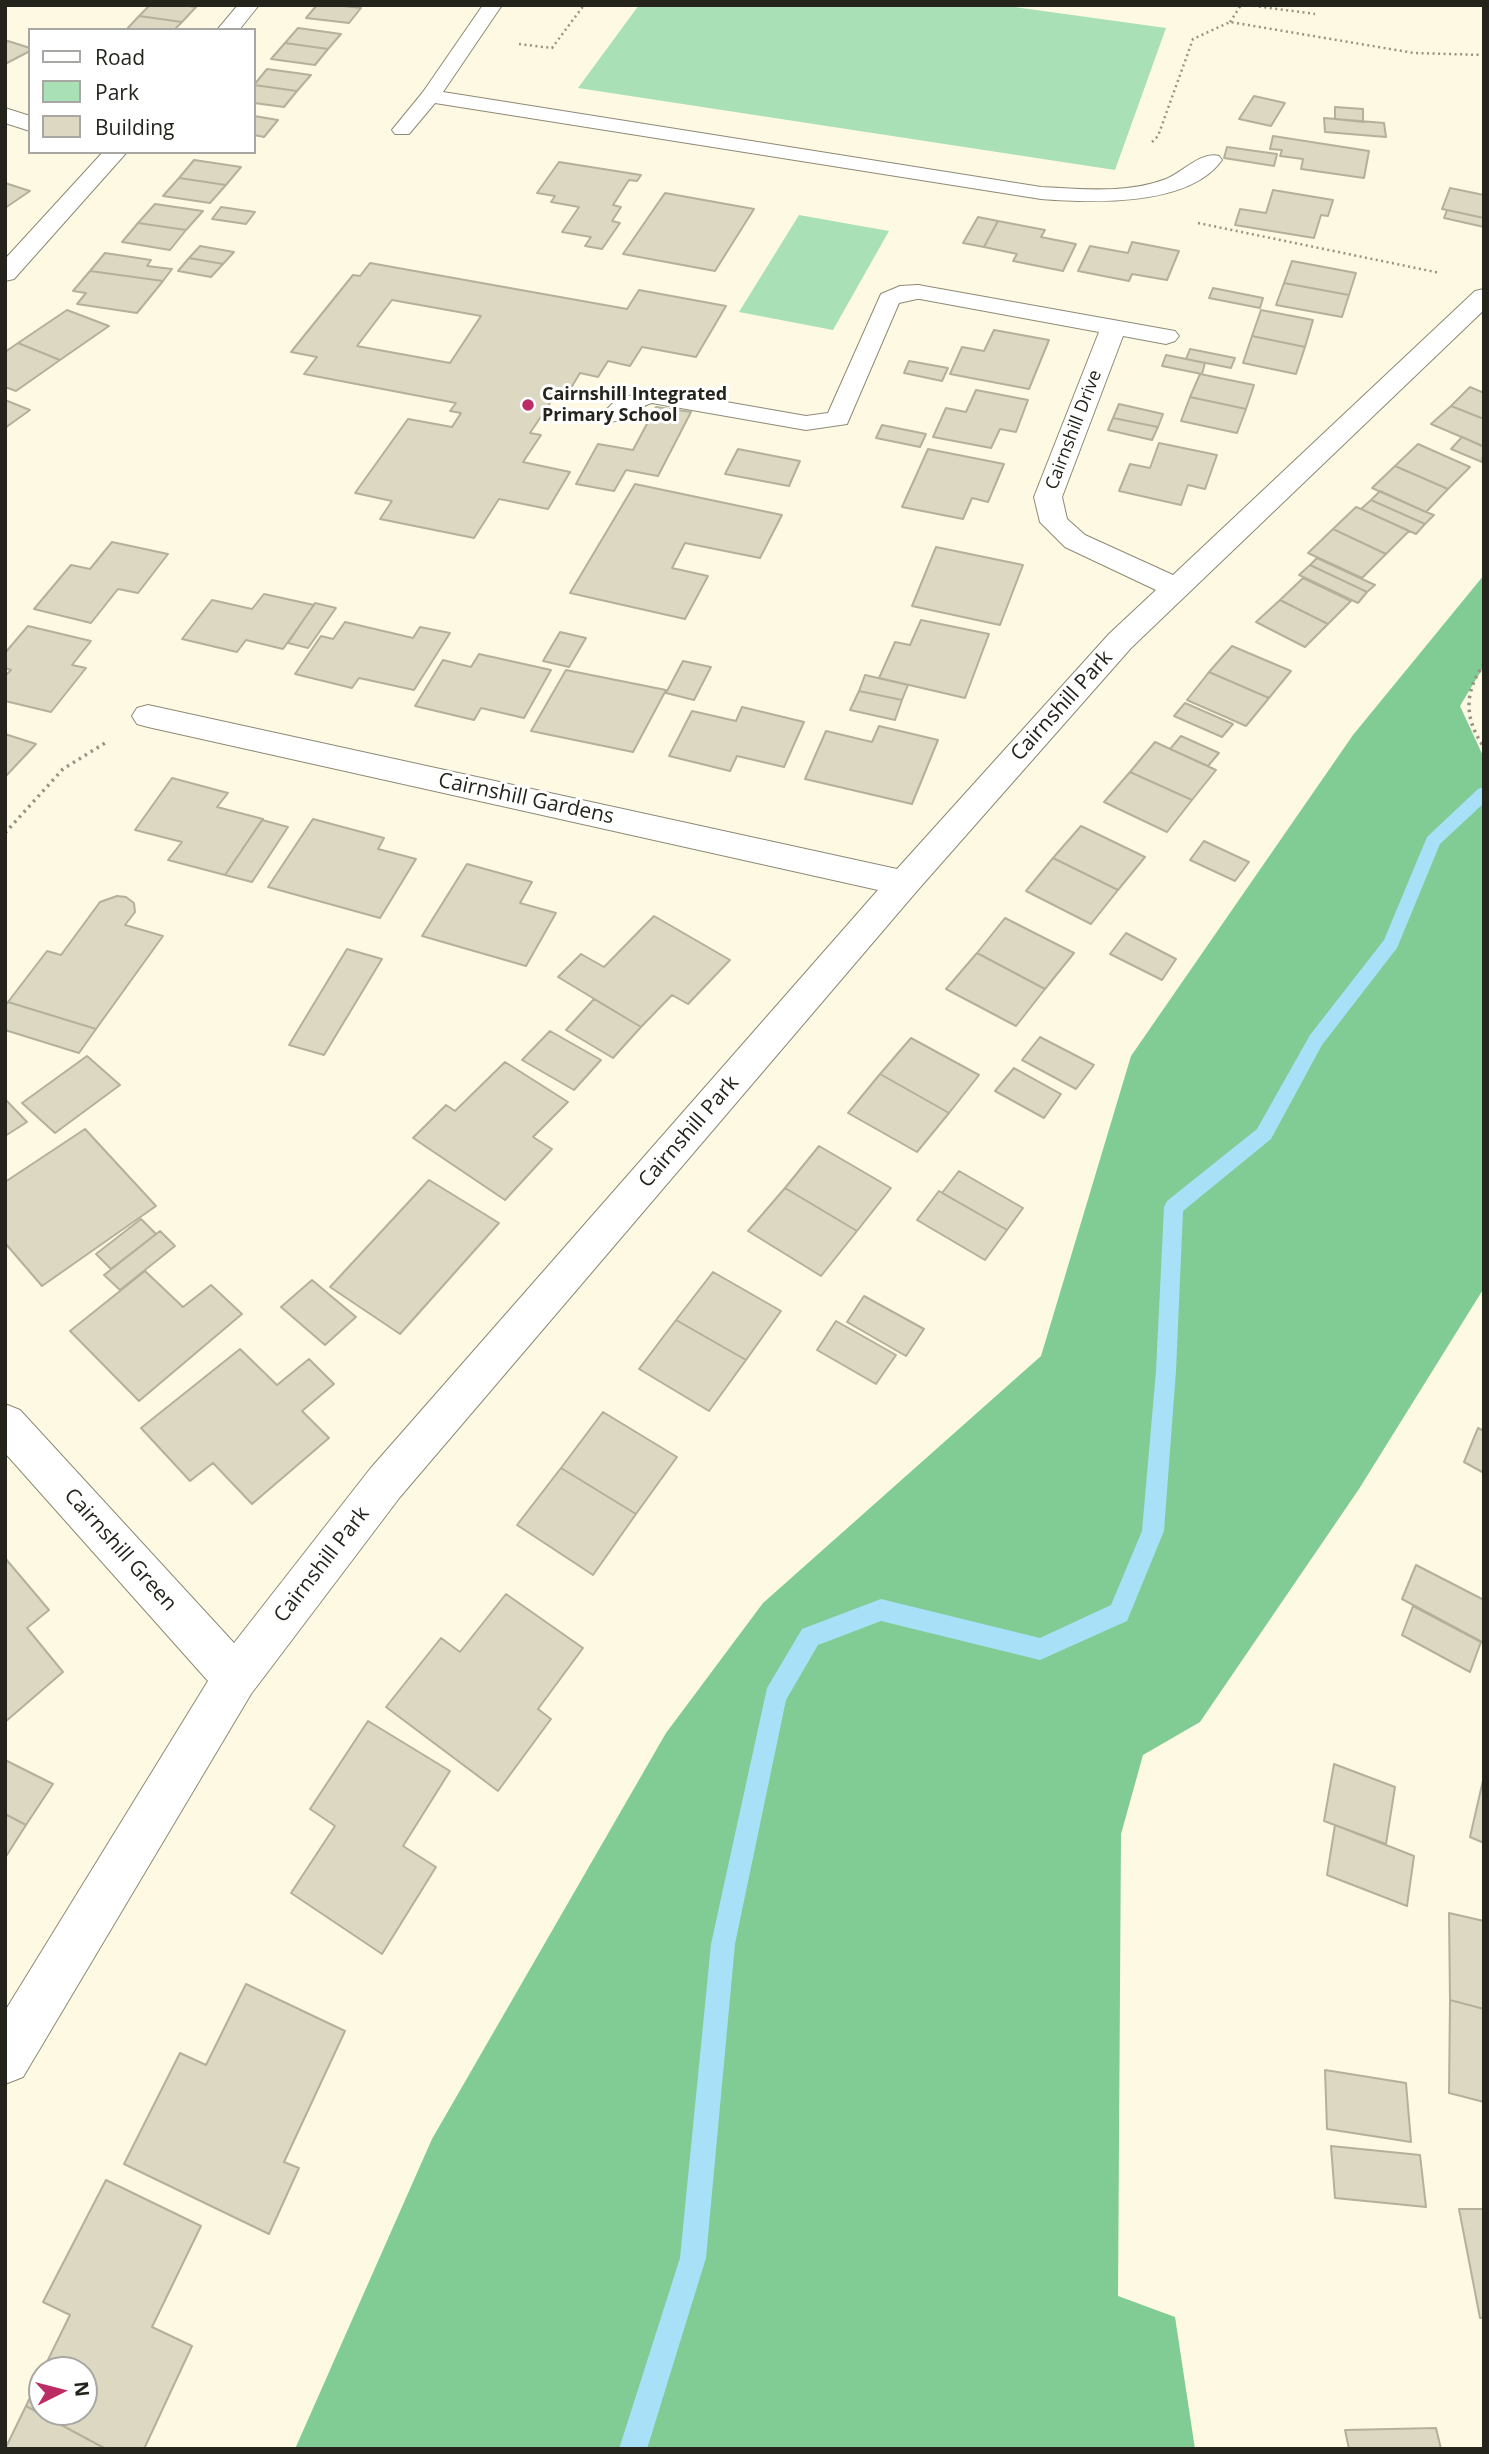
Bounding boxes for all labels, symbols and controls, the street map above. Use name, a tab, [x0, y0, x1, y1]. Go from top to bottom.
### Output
legend	[28, 28, 256, 154]
text: Road	[95, 43, 145, 71]
text: Park	[95, 78, 139, 106]
text: Building	[95, 113, 174, 141]
street label: Cairnshill Drive	[1041, 367, 1107, 493]
place label: Cairnshill Integrated Primary School	[542, 384, 727, 426]
marker: Cairnshill Integrated Primary School	[520, 397, 536, 413]
street label: Cairnshill Park	[1006, 646, 1118, 766]
street label: Cairnshill Gardens	[436, 768, 616, 830]
street label: Cairnshill Park	[634, 1071, 744, 1193]
street label: Cairnshill Green	[58, 1484, 182, 1616]
street label: Cairnshill Park	[269, 1502, 375, 1628]
north arrow	[28, 2356, 98, 2426]
text: N	[68, 2380, 96, 2398]

